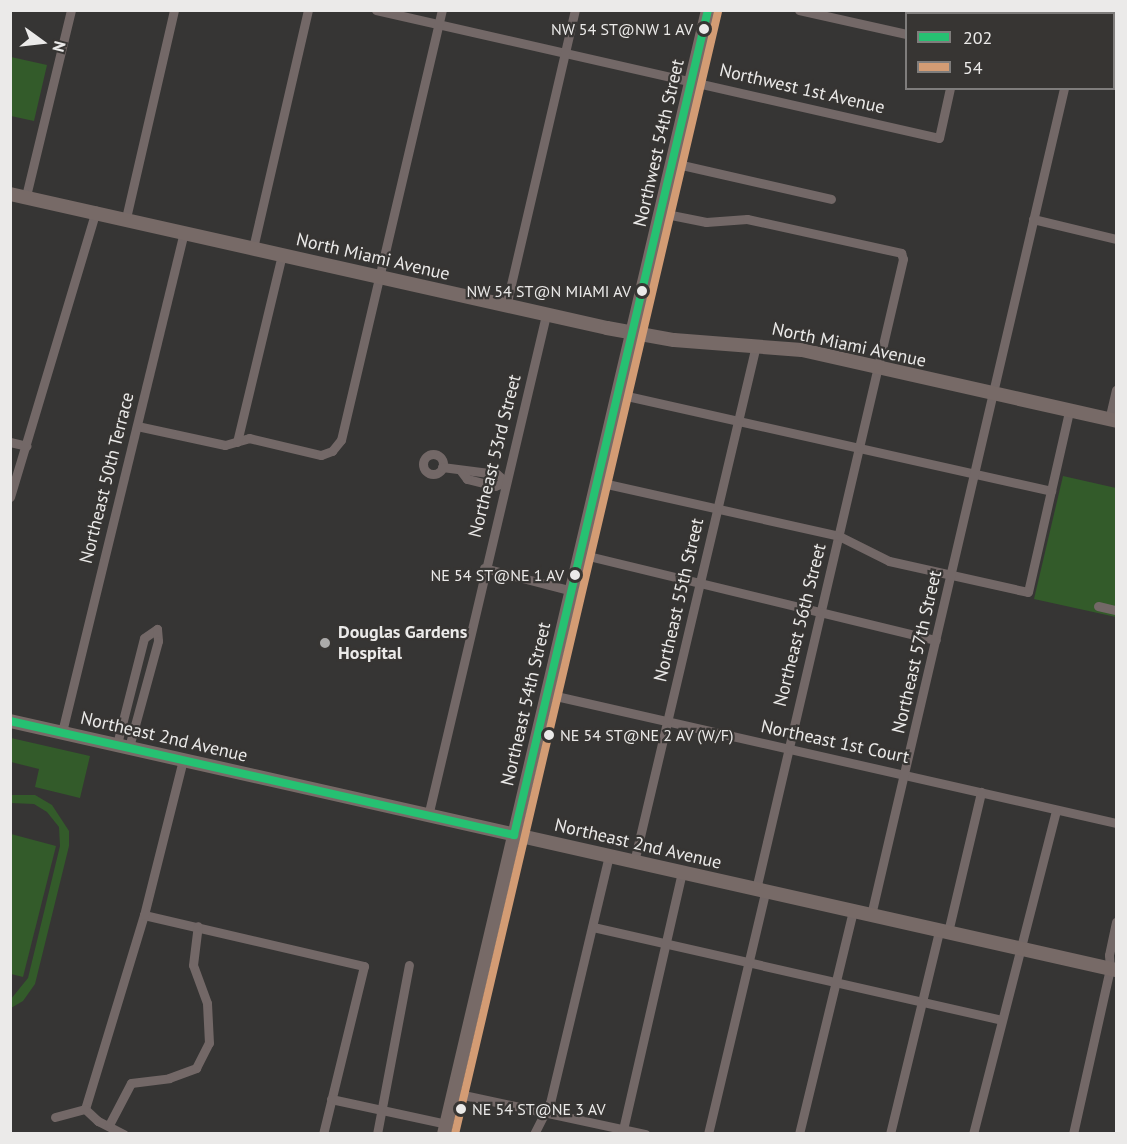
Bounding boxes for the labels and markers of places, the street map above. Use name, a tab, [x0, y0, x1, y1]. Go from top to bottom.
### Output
place label: NW 54 ST@NW 1 AV	[550, 19, 693, 39]
marker: NW 54 ST@NW 1 AV	[698, 23, 710, 35]
place label: NW 54 ST@N MIAMI AV	[466, 281, 631, 301]
marker: NW 54 ST@N MIAMI AV	[636, 285, 648, 297]
place label: NE 54 ST@NE 1 AV	[430, 565, 564, 585]
marker: NE 54 ST@NE 1 AV	[569, 569, 581, 581]
place label: Douglas Gardens Hospital	[338, 622, 467, 664]
marker: Douglas Gardens Hospital	[316, 634, 334, 652]
place label: NE 54 ST@NE 2 AV (W/F)	[560, 725, 734, 745]
marker: NE 54 ST@NE 2 AV (W/F)	[543, 729, 555, 741]
place label: NE 54 ST@NE 3 AV	[472, 1099, 606, 1119]
marker: NE 54 ST@NE 3 AV	[455, 1103, 467, 1115]

